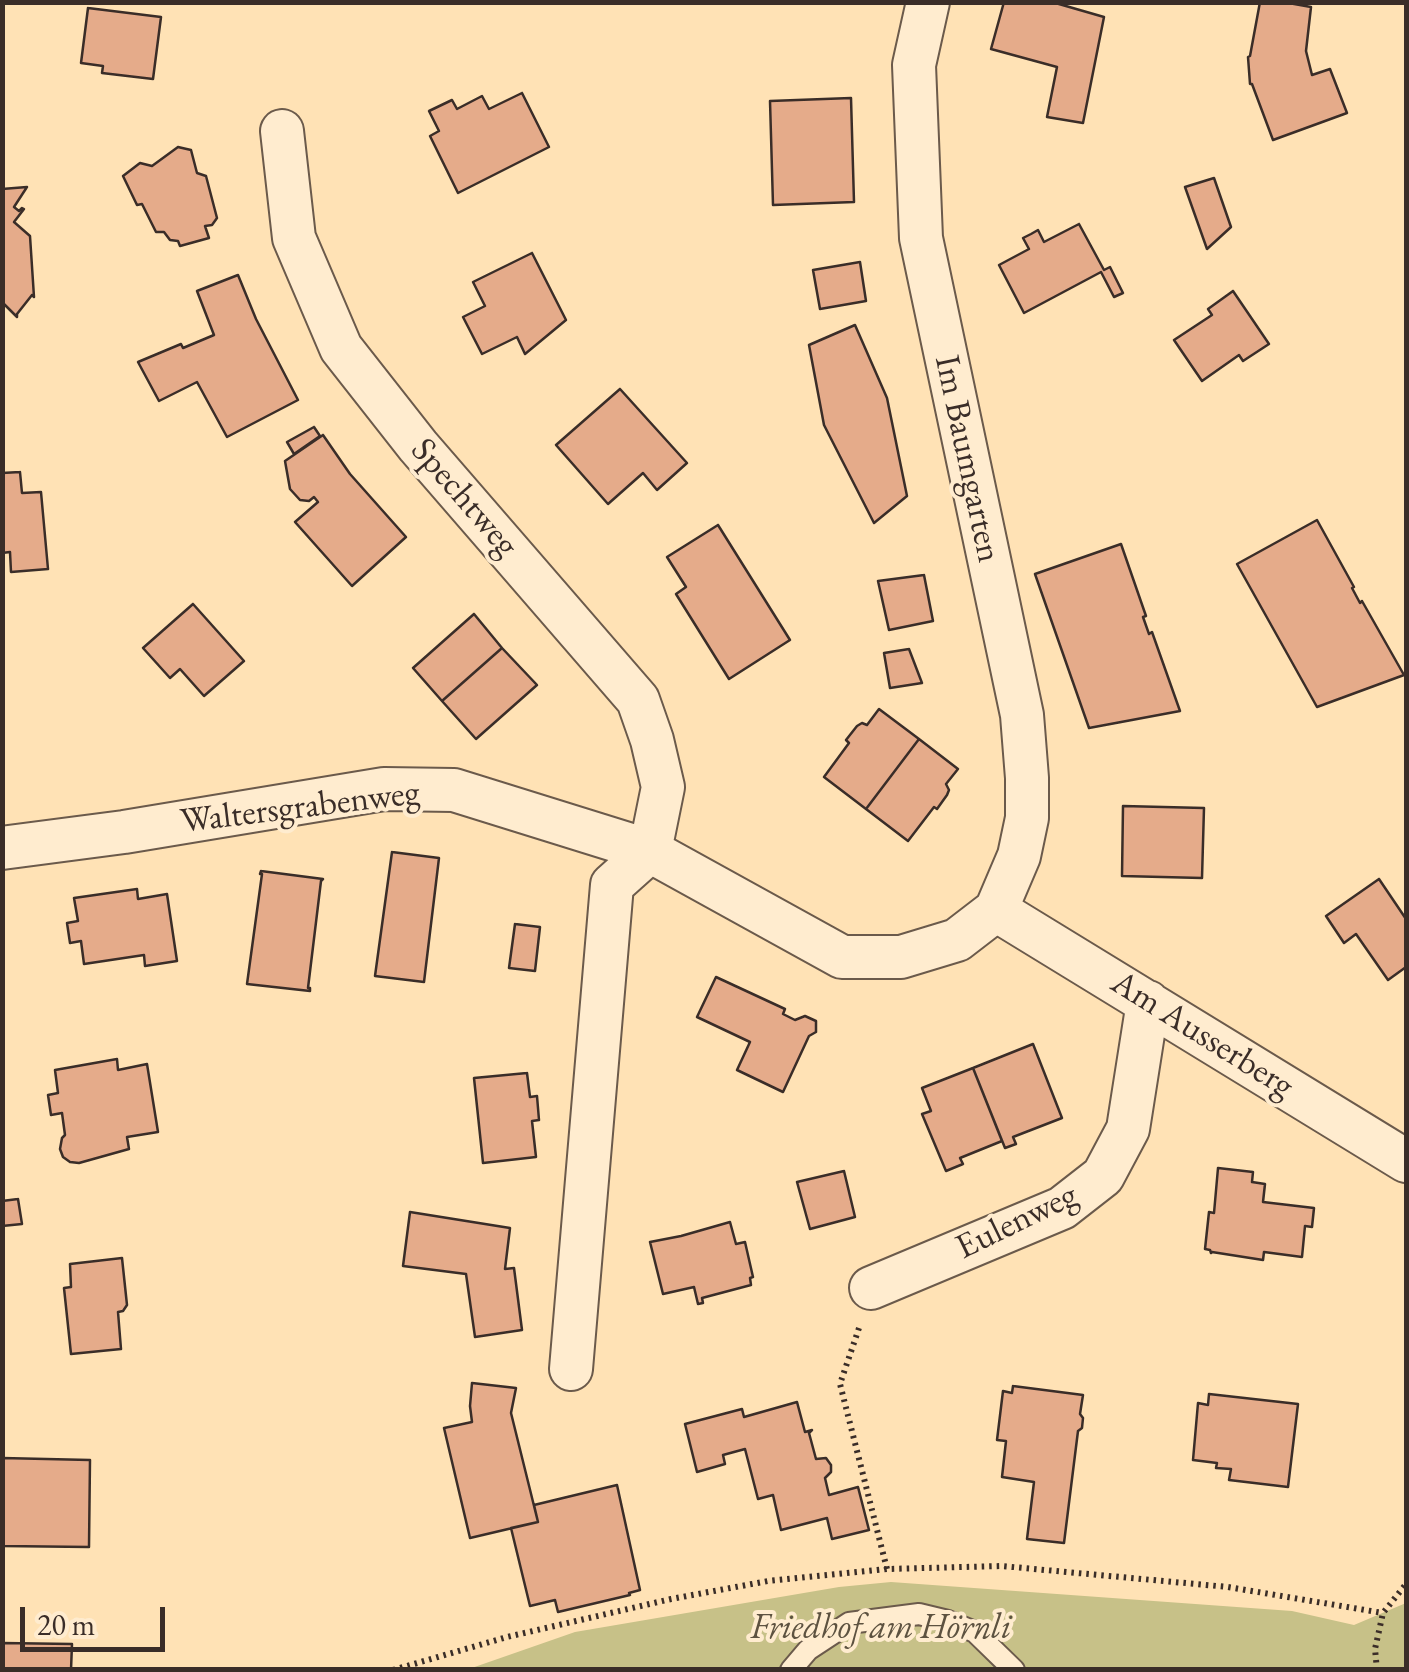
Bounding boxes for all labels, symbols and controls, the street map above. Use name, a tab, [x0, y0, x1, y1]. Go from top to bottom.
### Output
street label: Im Baumgarten	[925, 352, 1009, 566]
street label: Spechtweg	[401, 430, 527, 566]
street label: Waltersgrabenweg	[178, 772, 422, 844]
street label: Am Ausserberg	[1103, 962, 1301, 1108]
street label: Eulenweg	[949, 1175, 1085, 1269]
scale bar	[25, 1587, 170, 1649]
text: 20 m	[37, 1605, 95, 1644]
park label: Friedhof am Hörnli	[751, 1607, 1011, 1649]

